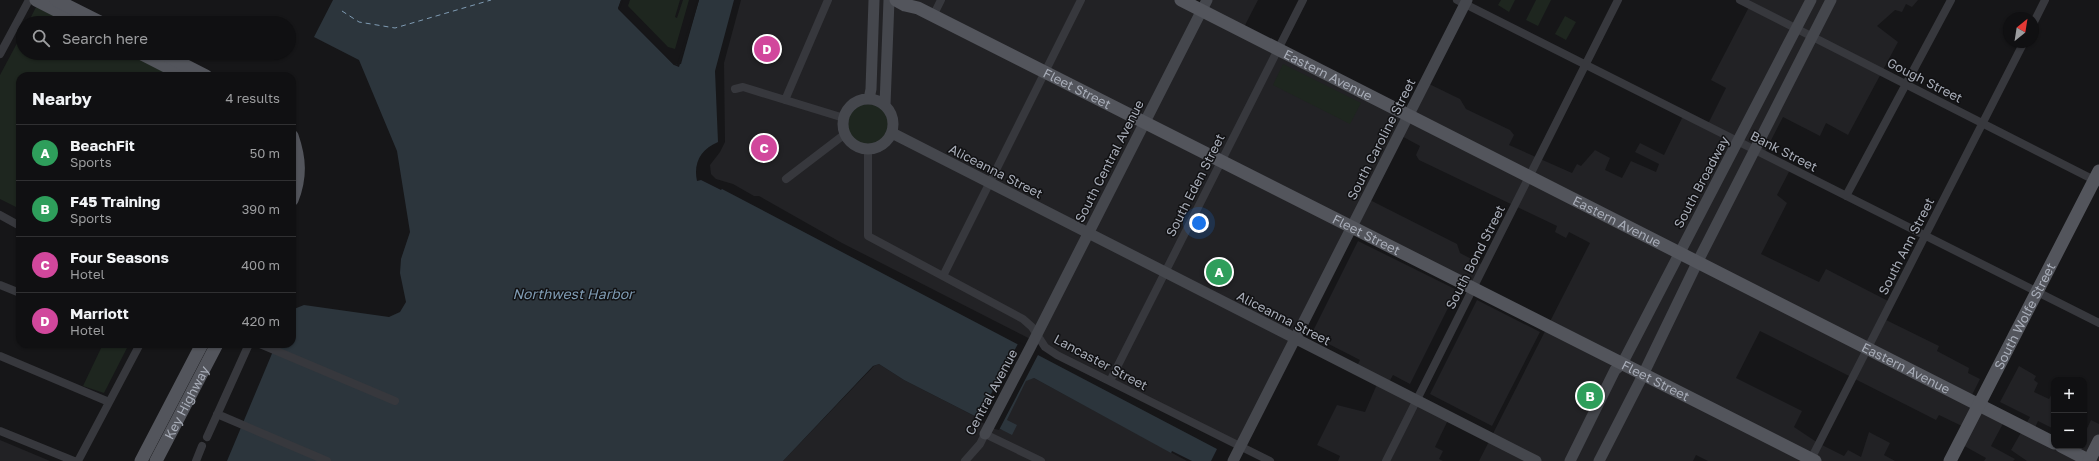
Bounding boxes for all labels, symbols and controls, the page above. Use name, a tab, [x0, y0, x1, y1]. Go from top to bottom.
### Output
north arrow	[2003, 12, 2039, 48]
search box	[16, 16, 296, 60]
icon: search	[30, 27, 52, 49]
text: Search here	[62, 29, 148, 47]
pin: D	[754, 34, 780, 64]
street label: Eastern Avenue	[1281, 46, 1375, 104]
street label: Gough Street	[1885, 54, 1965, 106]
street label: Fleet Street	[1041, 65, 1114, 112]
street label: South Caroline Street	[1343, 76, 1419, 202]
text: Nearby	[32, 88, 92, 109]
text: 4 results	[226, 90, 280, 106]
street label: South Central Avenue	[1071, 97, 1147, 225]
street label: Bank Street	[1748, 127, 1820, 175]
street label: South Eden Street	[1162, 131, 1228, 239]
pin: C	[751, 133, 777, 163]
street label: South Broadway	[1670, 133, 1732, 231]
text: BeachFit	[70, 136, 135, 154]
street label: Aliceanna Street	[946, 140, 1046, 202]
text: A	[40, 145, 50, 161]
text: 50 m	[250, 145, 280, 161]
text: Sports	[70, 154, 112, 170]
text: F45 Training	[70, 192, 160, 210]
street label: Eastern Avenue	[1570, 192, 1664, 250]
street label: South Ann Street	[1875, 195, 1937, 297]
text: B	[40, 201, 50, 217]
text: 390 m	[242, 201, 280, 217]
street label: South Bond Street	[1442, 202, 1508, 312]
text: Sports	[70, 210, 112, 226]
street label: Fleet Street	[1330, 211, 1403, 258]
your location	[1189, 213, 1209, 233]
text: Four Seasons	[70, 248, 169, 266]
text: C	[40, 257, 50, 273]
text: 400 m	[241, 257, 280, 273]
pin: A	[1206, 257, 1232, 287]
street label: South Wolfe Street	[1990, 260, 2059, 372]
text: Hotel	[70, 266, 105, 282]
water label: Northwest Harbor	[512, 285, 636, 302]
street label: Aliceanna Street	[1234, 287, 1334, 349]
text: Marriott	[70, 304, 129, 322]
text: D	[40, 313, 50, 329]
text: 420 m	[242, 313, 280, 329]
text: Hotel	[70, 322, 105, 338]
street label: Lancaster Street	[1051, 331, 1151, 393]
street label: Eastern Avenue	[1859, 339, 1953, 397]
street label: Central Avenue	[962, 346, 1020, 438]
street label: Fleet Street	[1619, 357, 1692, 404]
street label: Key Highway	[161, 362, 213, 442]
map controls	[2051, 377, 2087, 449]
button: +	[2051, 377, 2087, 413]
pin: B	[1577, 381, 1603, 411]
button: −	[2051, 413, 2087, 449]

